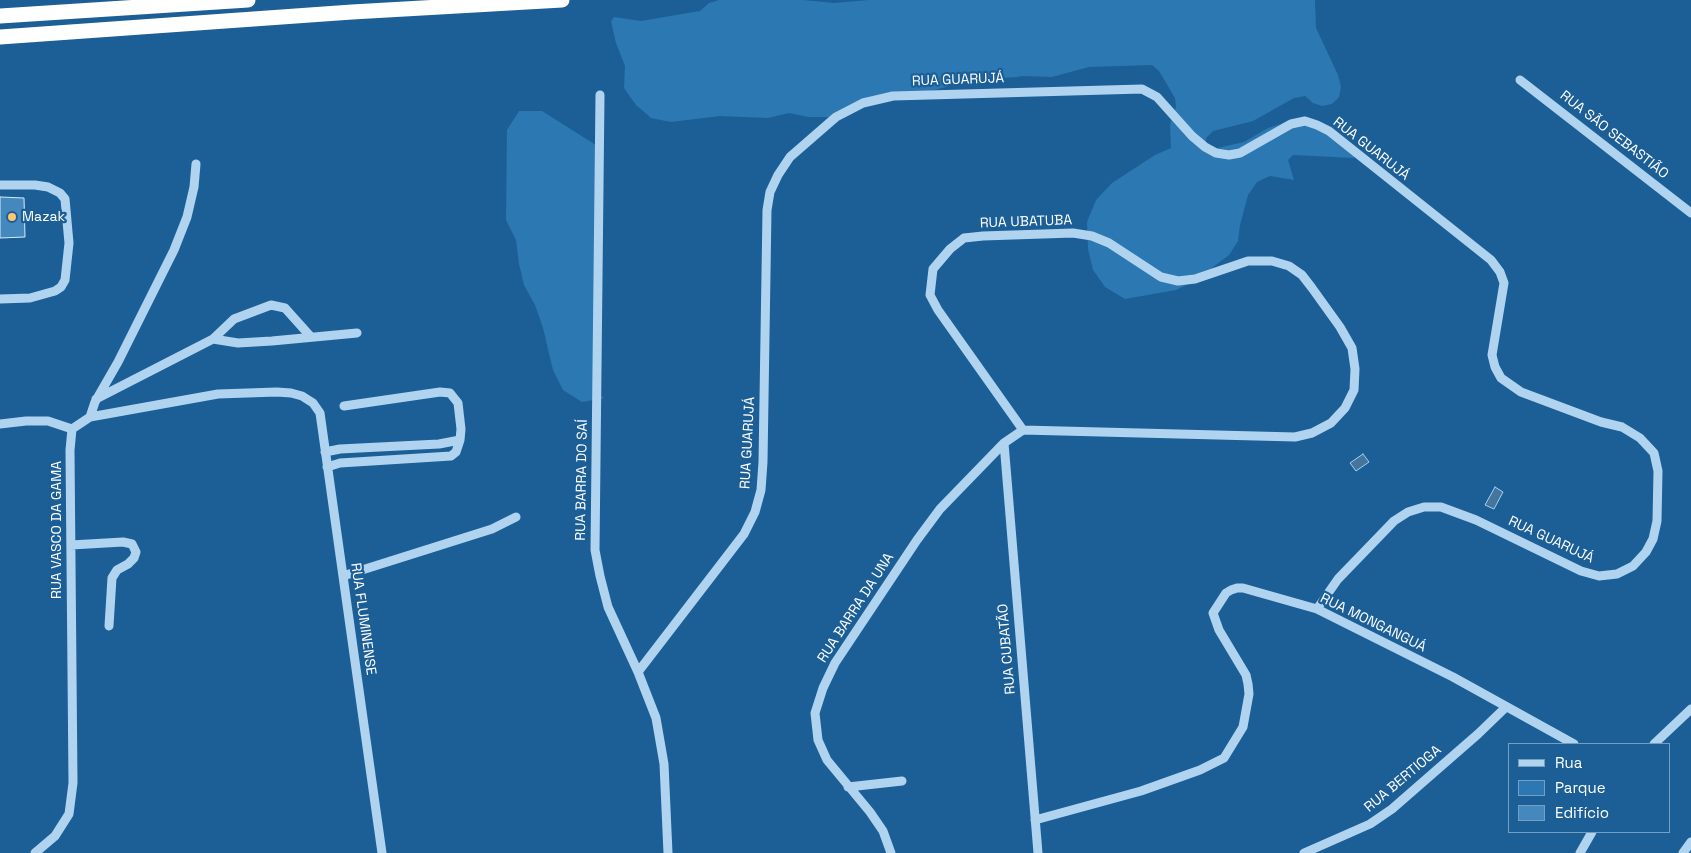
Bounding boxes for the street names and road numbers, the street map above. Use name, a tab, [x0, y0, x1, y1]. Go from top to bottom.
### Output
street label: RUA GUARUJÁ	[912, 70, 1004, 90]
street label: RUA SÃO SEBASTIÃO	[1556, 87, 1672, 183]
street label: RUA GUARUJÁ	[1329, 114, 1413, 184]
street label: RUA UBATUBA	[980, 212, 1072, 232]
street label: RUA GUARUJÁ	[737, 396, 759, 490]
street label: RUA BARRA DO SAÍ	[573, 419, 591, 541]
street label: RUA VASCO DA GAMA	[49, 461, 65, 599]
street label: RUA GUARUJÁ	[1506, 513, 1596, 567]
street label: RUA BARRA DA UNA	[814, 550, 898, 666]
street label: RUA FLUMINENSE	[347, 562, 379, 676]
street label: RUA MONGANGUÁ	[1317, 590, 1429, 656]
street label: RUA CUBATÃO	[995, 603, 1019, 695]
street label: RUA BERTIOGA	[1361, 742, 1445, 816]

